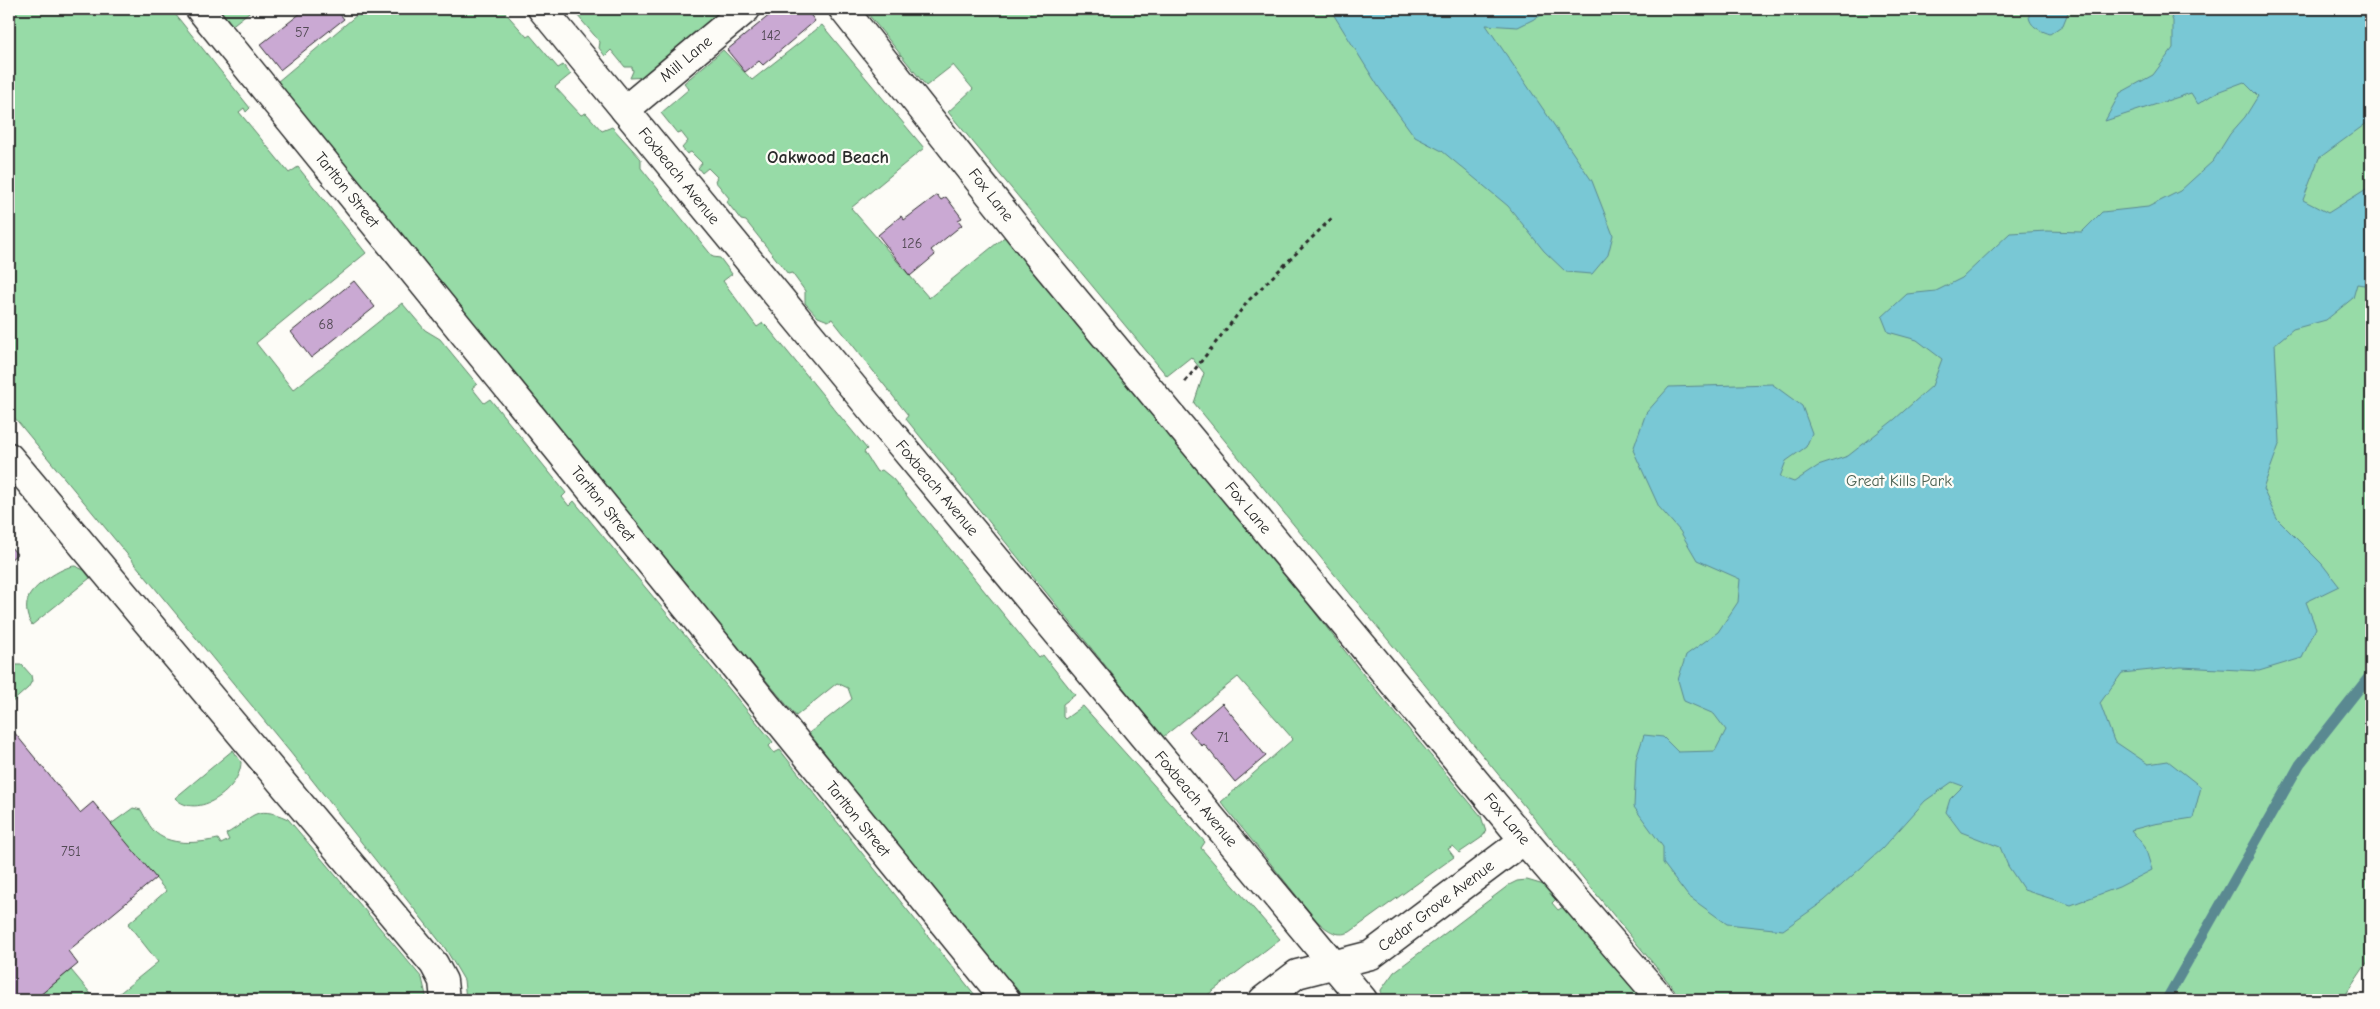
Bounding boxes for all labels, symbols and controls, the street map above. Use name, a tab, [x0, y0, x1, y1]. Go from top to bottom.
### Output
house number: 57	[295, 24, 309, 41]
house number: 142	[761, 27, 781, 44]
street label: Mill Lane	[656, 32, 716, 86]
street label: Foxbeach Avenue	[635, 124, 723, 228]
district label: Oakwood Beach	[767, 147, 889, 168]
street label: Tarlton Street	[311, 149, 383, 232]
street label: Fox Lane	[965, 165, 1017, 225]
house number: 126	[902, 235, 922, 252]
house number: 68	[319, 316, 333, 333]
street label: Foxbeach Avenue	[892, 437, 982, 539]
street label: Tarlton Street	[567, 463, 639, 546]
park label: Great Kills Park	[1846, 472, 1952, 490]
street label: Fox Lane	[1221, 478, 1275, 538]
house number: 71	[1217, 729, 1229, 746]
street label: Foxbeach Avenue	[1151, 748, 1241, 850]
street label: Tarlton Street	[822, 778, 894, 861]
street label: Fox Lane	[1480, 789, 1534, 849]
house number: 751	[61, 843, 81, 860]
street label: Cedar Grove Avenue	[1374, 857, 1498, 955]

